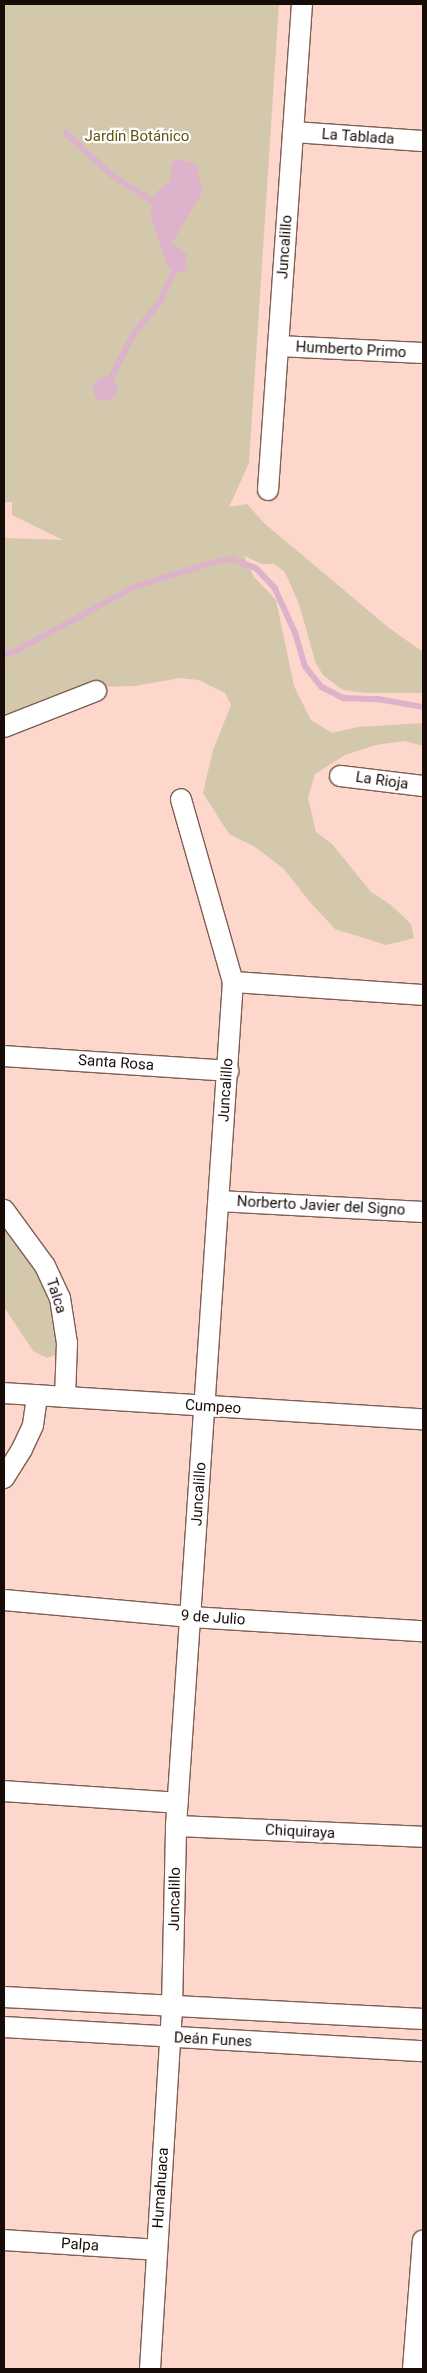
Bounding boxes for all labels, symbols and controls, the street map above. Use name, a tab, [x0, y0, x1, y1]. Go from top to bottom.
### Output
street label: La Tablada	[321, 125, 395, 149]
park label: Jardín Botánico	[85, 128, 189, 146]
street label: Juncalillo	[274, 214, 296, 280]
street label: Humberto Primo	[295, 338, 407, 362]
street label: La Rioja	[354, 768, 410, 794]
street label: Santa Rosa	[78, 1051, 154, 1075]
street label: Juncalillo	[215, 1057, 237, 1123]
street label: Norberto Javier del Signo	[236, 1193, 406, 1219]
street label: Talca	[42, 1276, 70, 1316]
street label: Cumpeo	[184, 1396, 242, 1418]
street label: Juncalillo	[188, 1461, 210, 1527]
street label: 9 de Julio	[180, 1607, 246, 1629]
street label: Chiquiraya	[265, 1821, 335, 1843]
street label: Juncalillo	[165, 1867, 185, 1931]
street label: Deán Funes	[173, 2029, 253, 2051]
street label: Humahuaca	[149, 2147, 173, 2229]
street label: Palpa	[61, 2235, 99, 2255]

